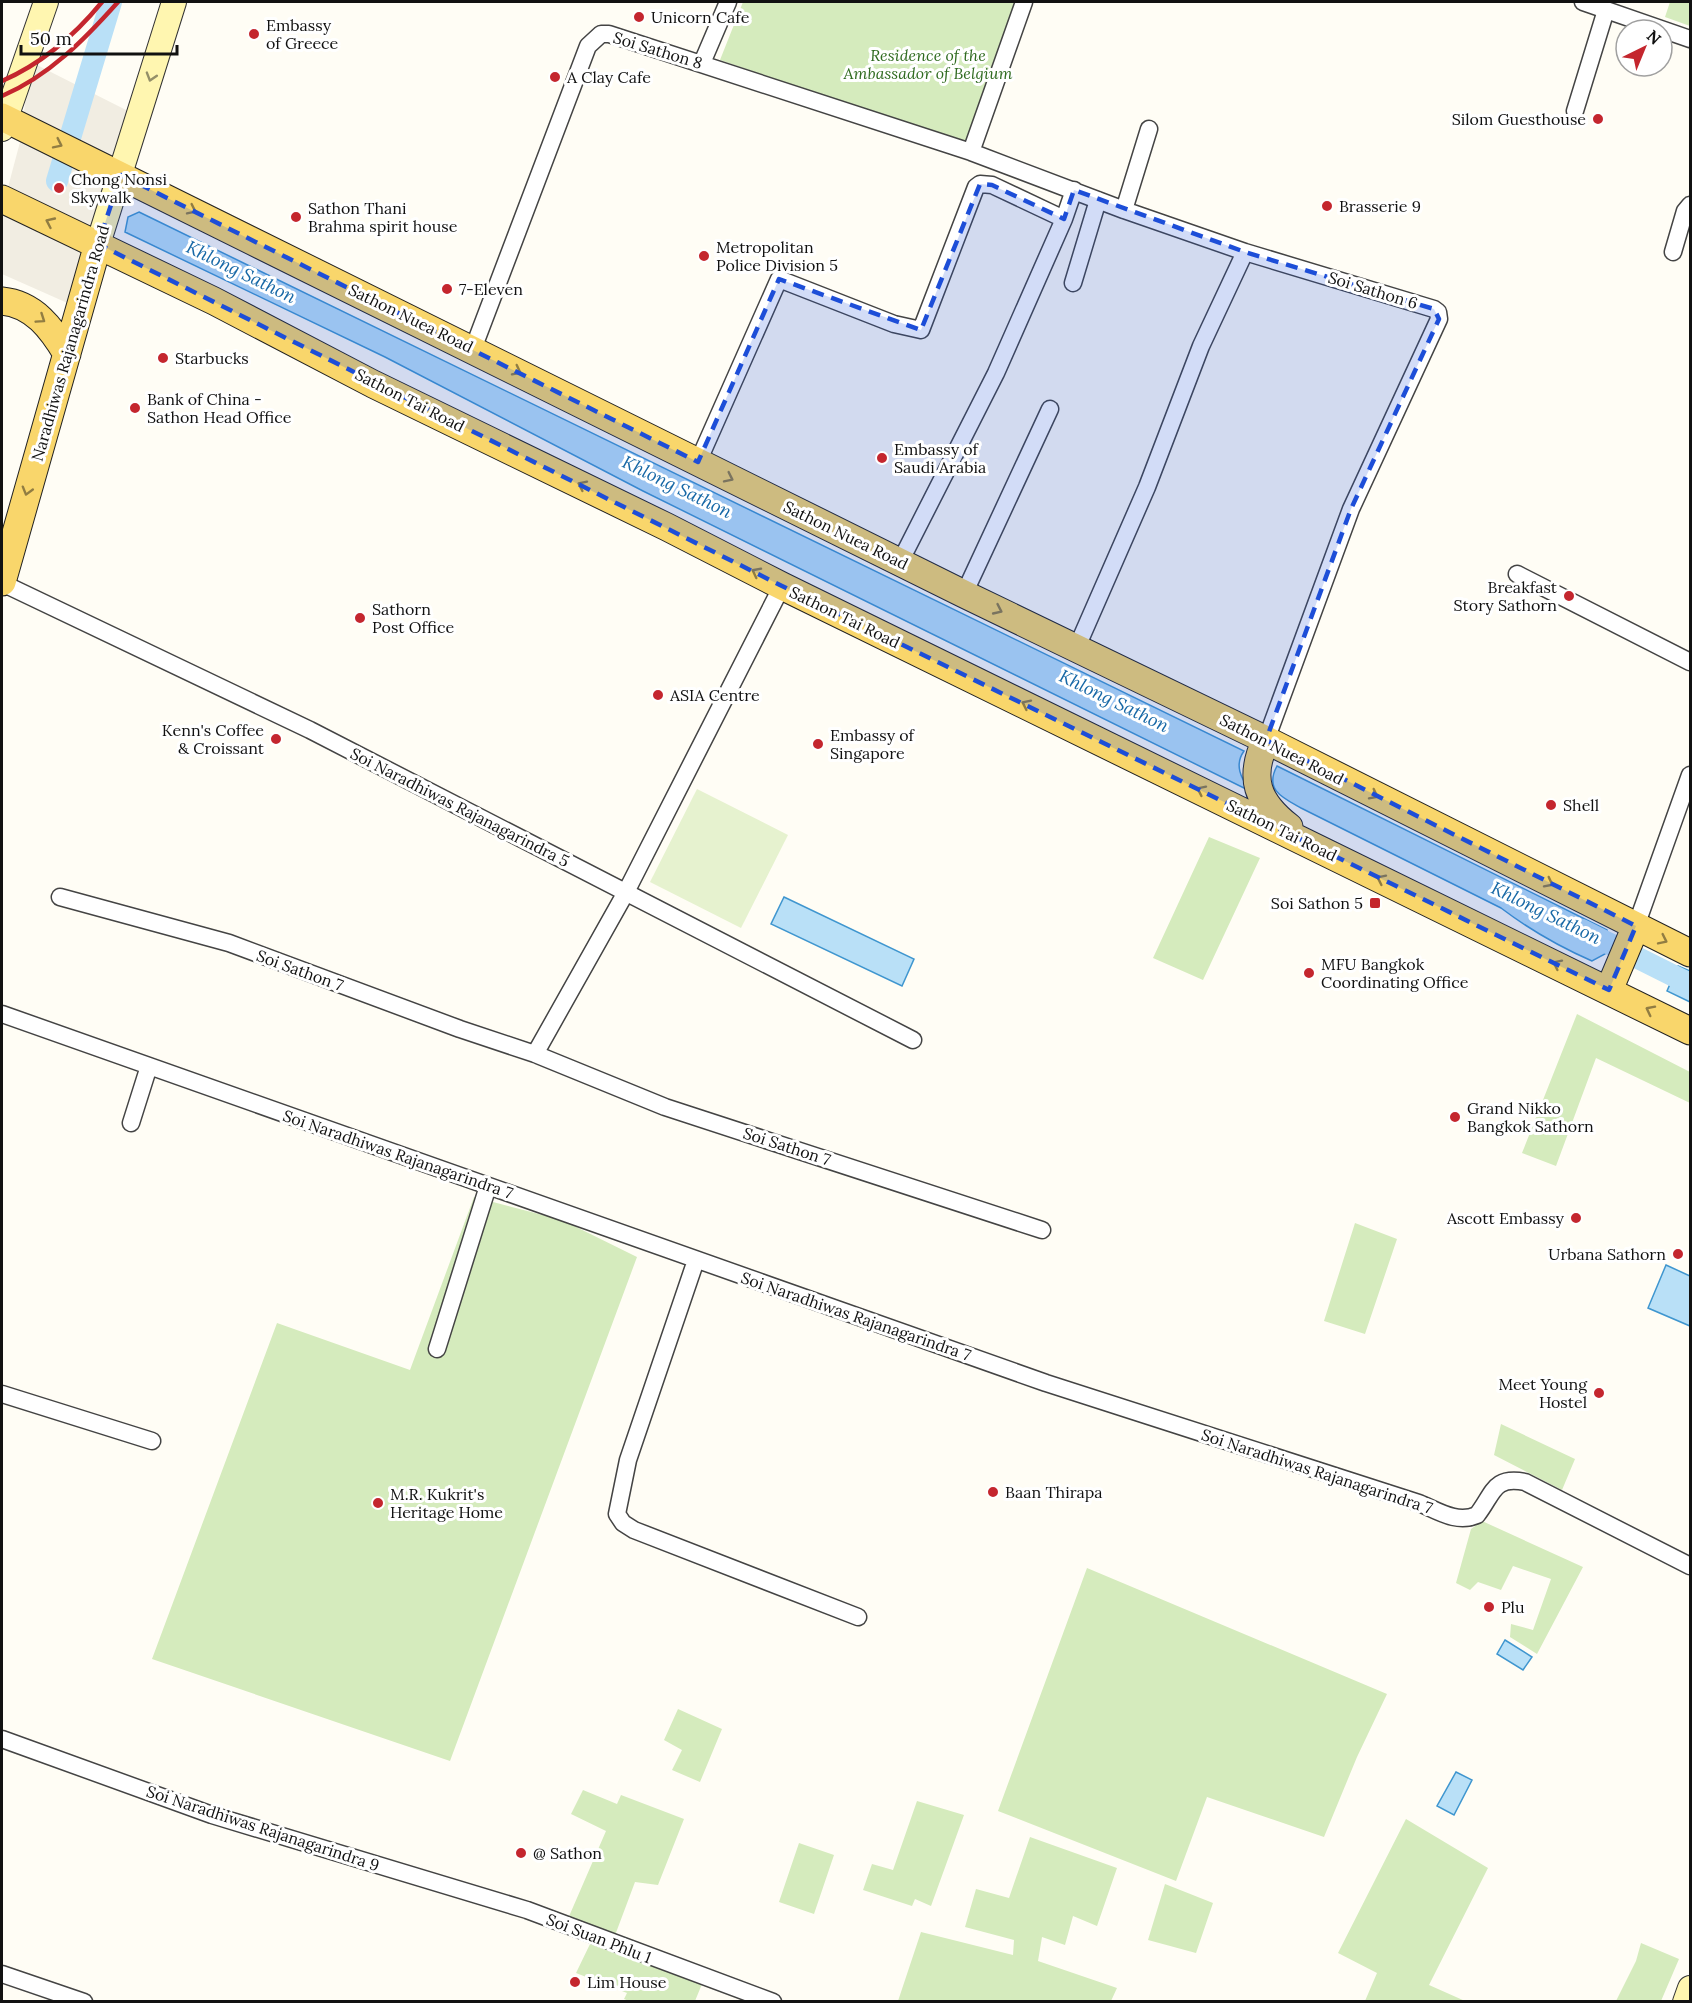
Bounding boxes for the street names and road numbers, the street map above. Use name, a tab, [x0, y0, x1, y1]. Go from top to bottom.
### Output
street label: Soi Sathon 8	[611, 27, 705, 73]
street label: Naradhiwas Rajanagarindra Road	[27, 222, 113, 463]
street label: Soi Sathon 6	[1326, 267, 1420, 313]
street label: Sathon Nuea Road	[345, 279, 477, 357]
street label: Sathon Tai Road	[352, 364, 468, 436]
street label: Sathon Nuea Road	[780, 496, 912, 574]
street label: Sathon Tai Road	[787, 582, 904, 653]
street label: Sathon Nuea Road	[1217, 709, 1348, 789]
street label: Soi Naradhiwas Rajanagarindra 5	[347, 743, 573, 871]
street label: Sathon Tai Road	[1224, 795, 1341, 866]
street label: Soi Sathon 7	[254, 945, 347, 995]
street label: Soi Naradhiwas Rajanagarindra 7	[280, 1105, 516, 1203]
street label: Soi Sathon 7	[741, 1122, 834, 1170]
street label: Soi Naradhiwas Rajanagarindra 7	[738, 1267, 974, 1365]
street label: Soi Naradhiwas Rajanagarindra 7	[1199, 1424, 1436, 1518]
street label: Soi Naradhiwas Rajanagarindra 9	[144, 1781, 382, 1875]
street label: Soi Suan Phlu 1	[544, 1909, 655, 1967]

